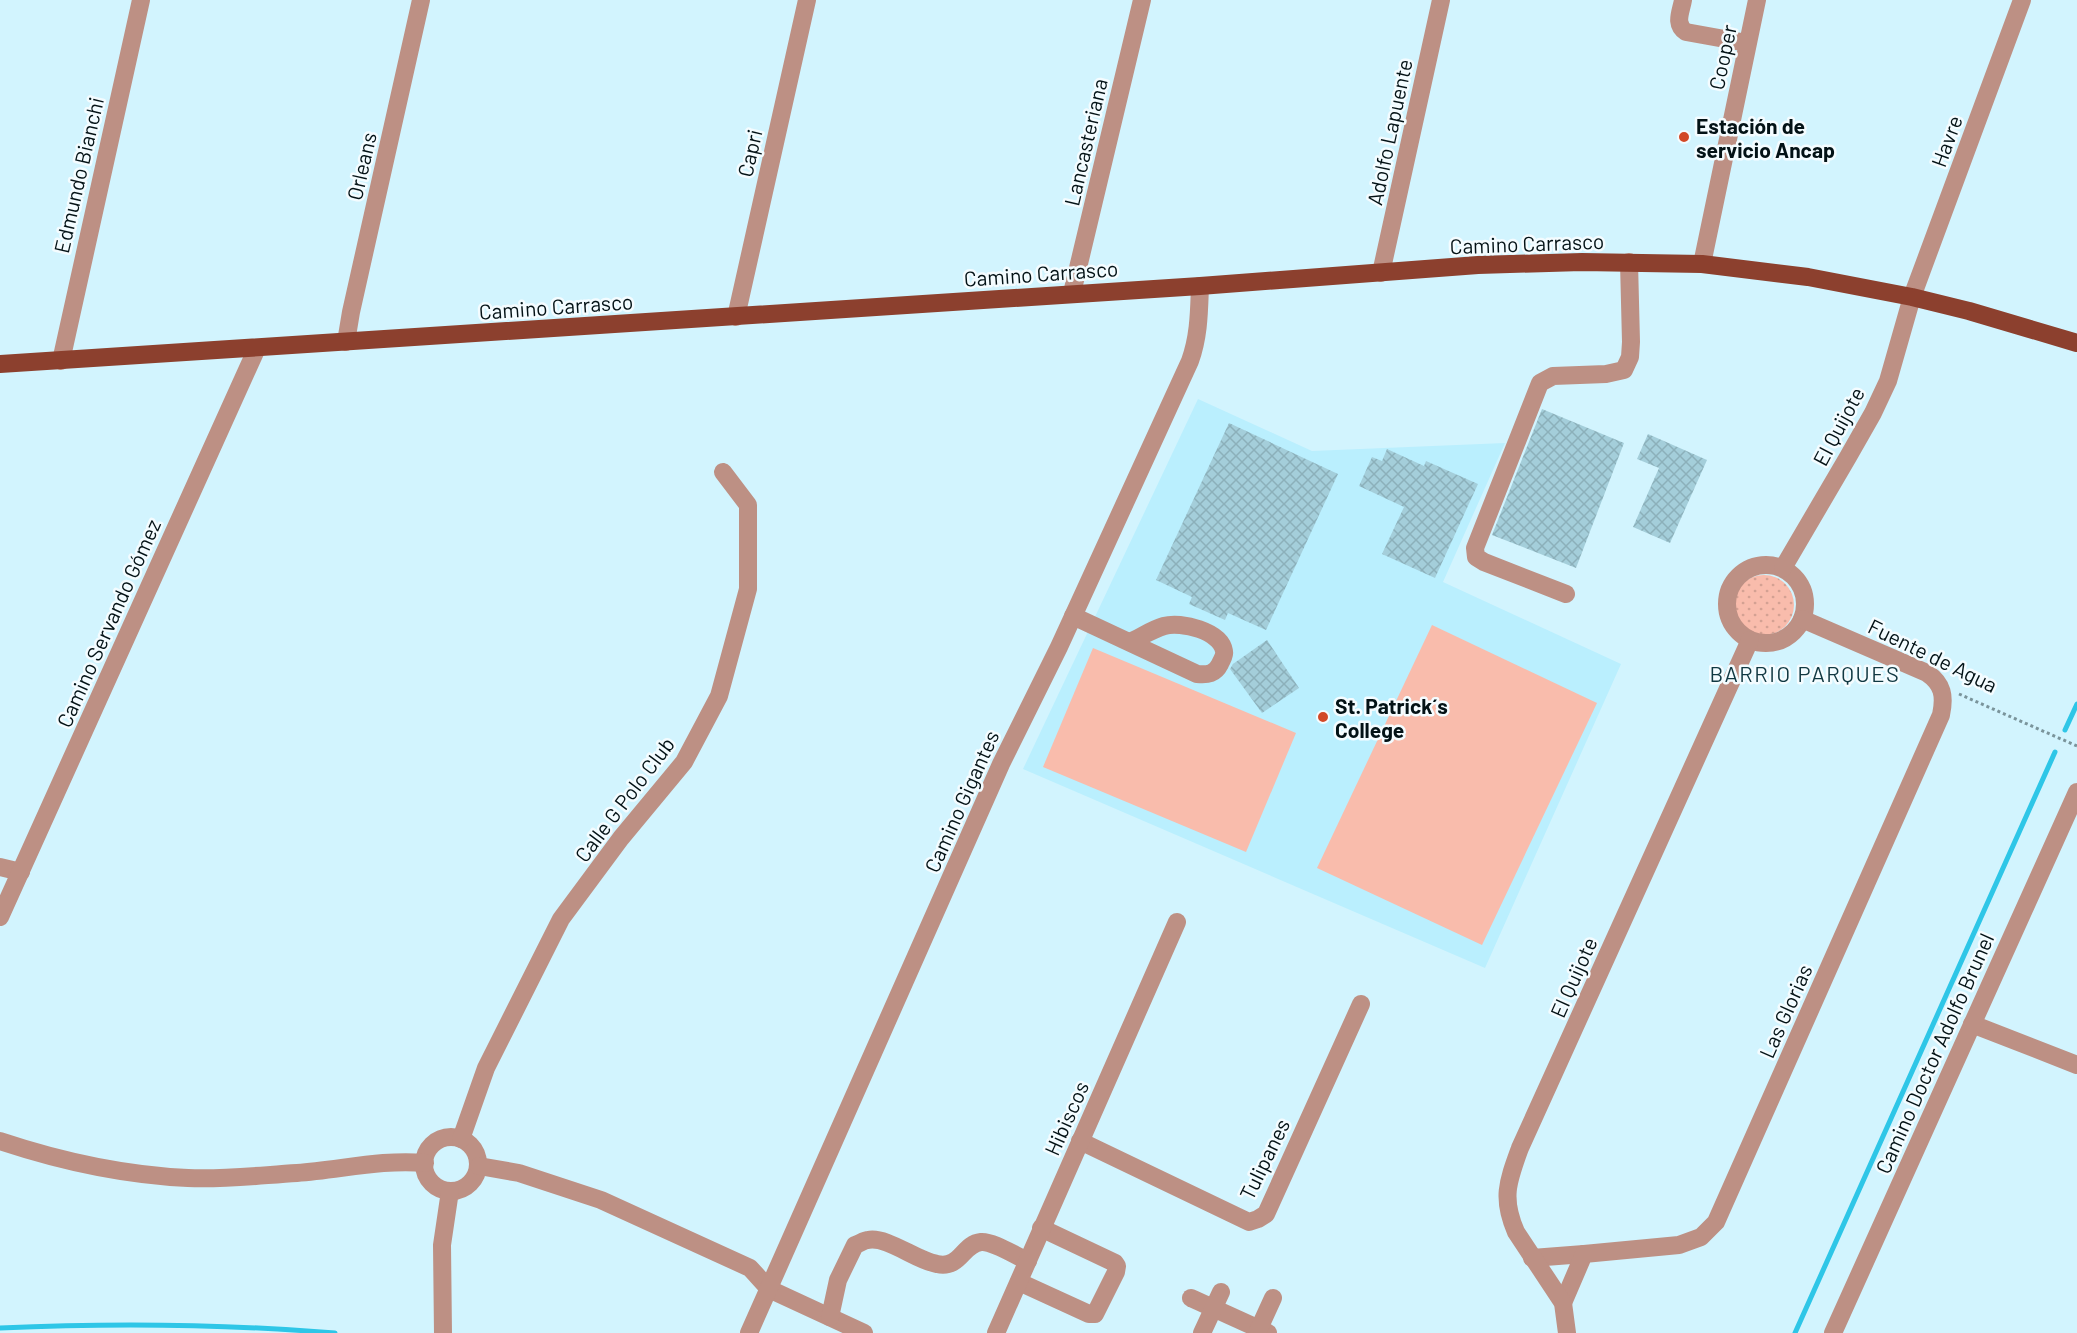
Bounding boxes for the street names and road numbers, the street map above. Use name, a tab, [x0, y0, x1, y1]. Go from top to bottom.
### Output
street label: Cooper	[1703, 22, 1741, 92]
street label: Adolfo Lapuente	[1361, 57, 1417, 207]
street label: Lancasteriana	[1058, 76, 1112, 208]
street label: Edmundo Bianchi	[48, 95, 108, 255]
street label: Havre	[1925, 112, 1967, 170]
street label: Capri	[731, 127, 767, 179]
street label: Orleans	[341, 130, 381, 202]
street label: Camino Carrasco	[1449, 228, 1605, 258]
street label: Camino Carrasco	[963, 255, 1119, 291]
street label: Camino Carrasco	[478, 288, 634, 324]
street label: El Quijote	[1807, 382, 1869, 470]
street label: Camino Servando Gómez	[51, 515, 165, 731]
street label: Fuente de Agua	[1864, 613, 2002, 697]
street label: Camino Gigantes	[919, 726, 1003, 876]
street label: Calle G Polo Club	[569, 732, 679, 866]
street label: Camino Doctor Adolfo Brunel	[1870, 929, 1998, 1177]
street label: El Quijote	[1544, 933, 1602, 1021]
street label: Las Glorias	[1753, 960, 1817, 1062]
street label: Hibiscos	[1039, 1077, 1093, 1159]
street label: Tulipanes	[1234, 1114, 1294, 1204]

